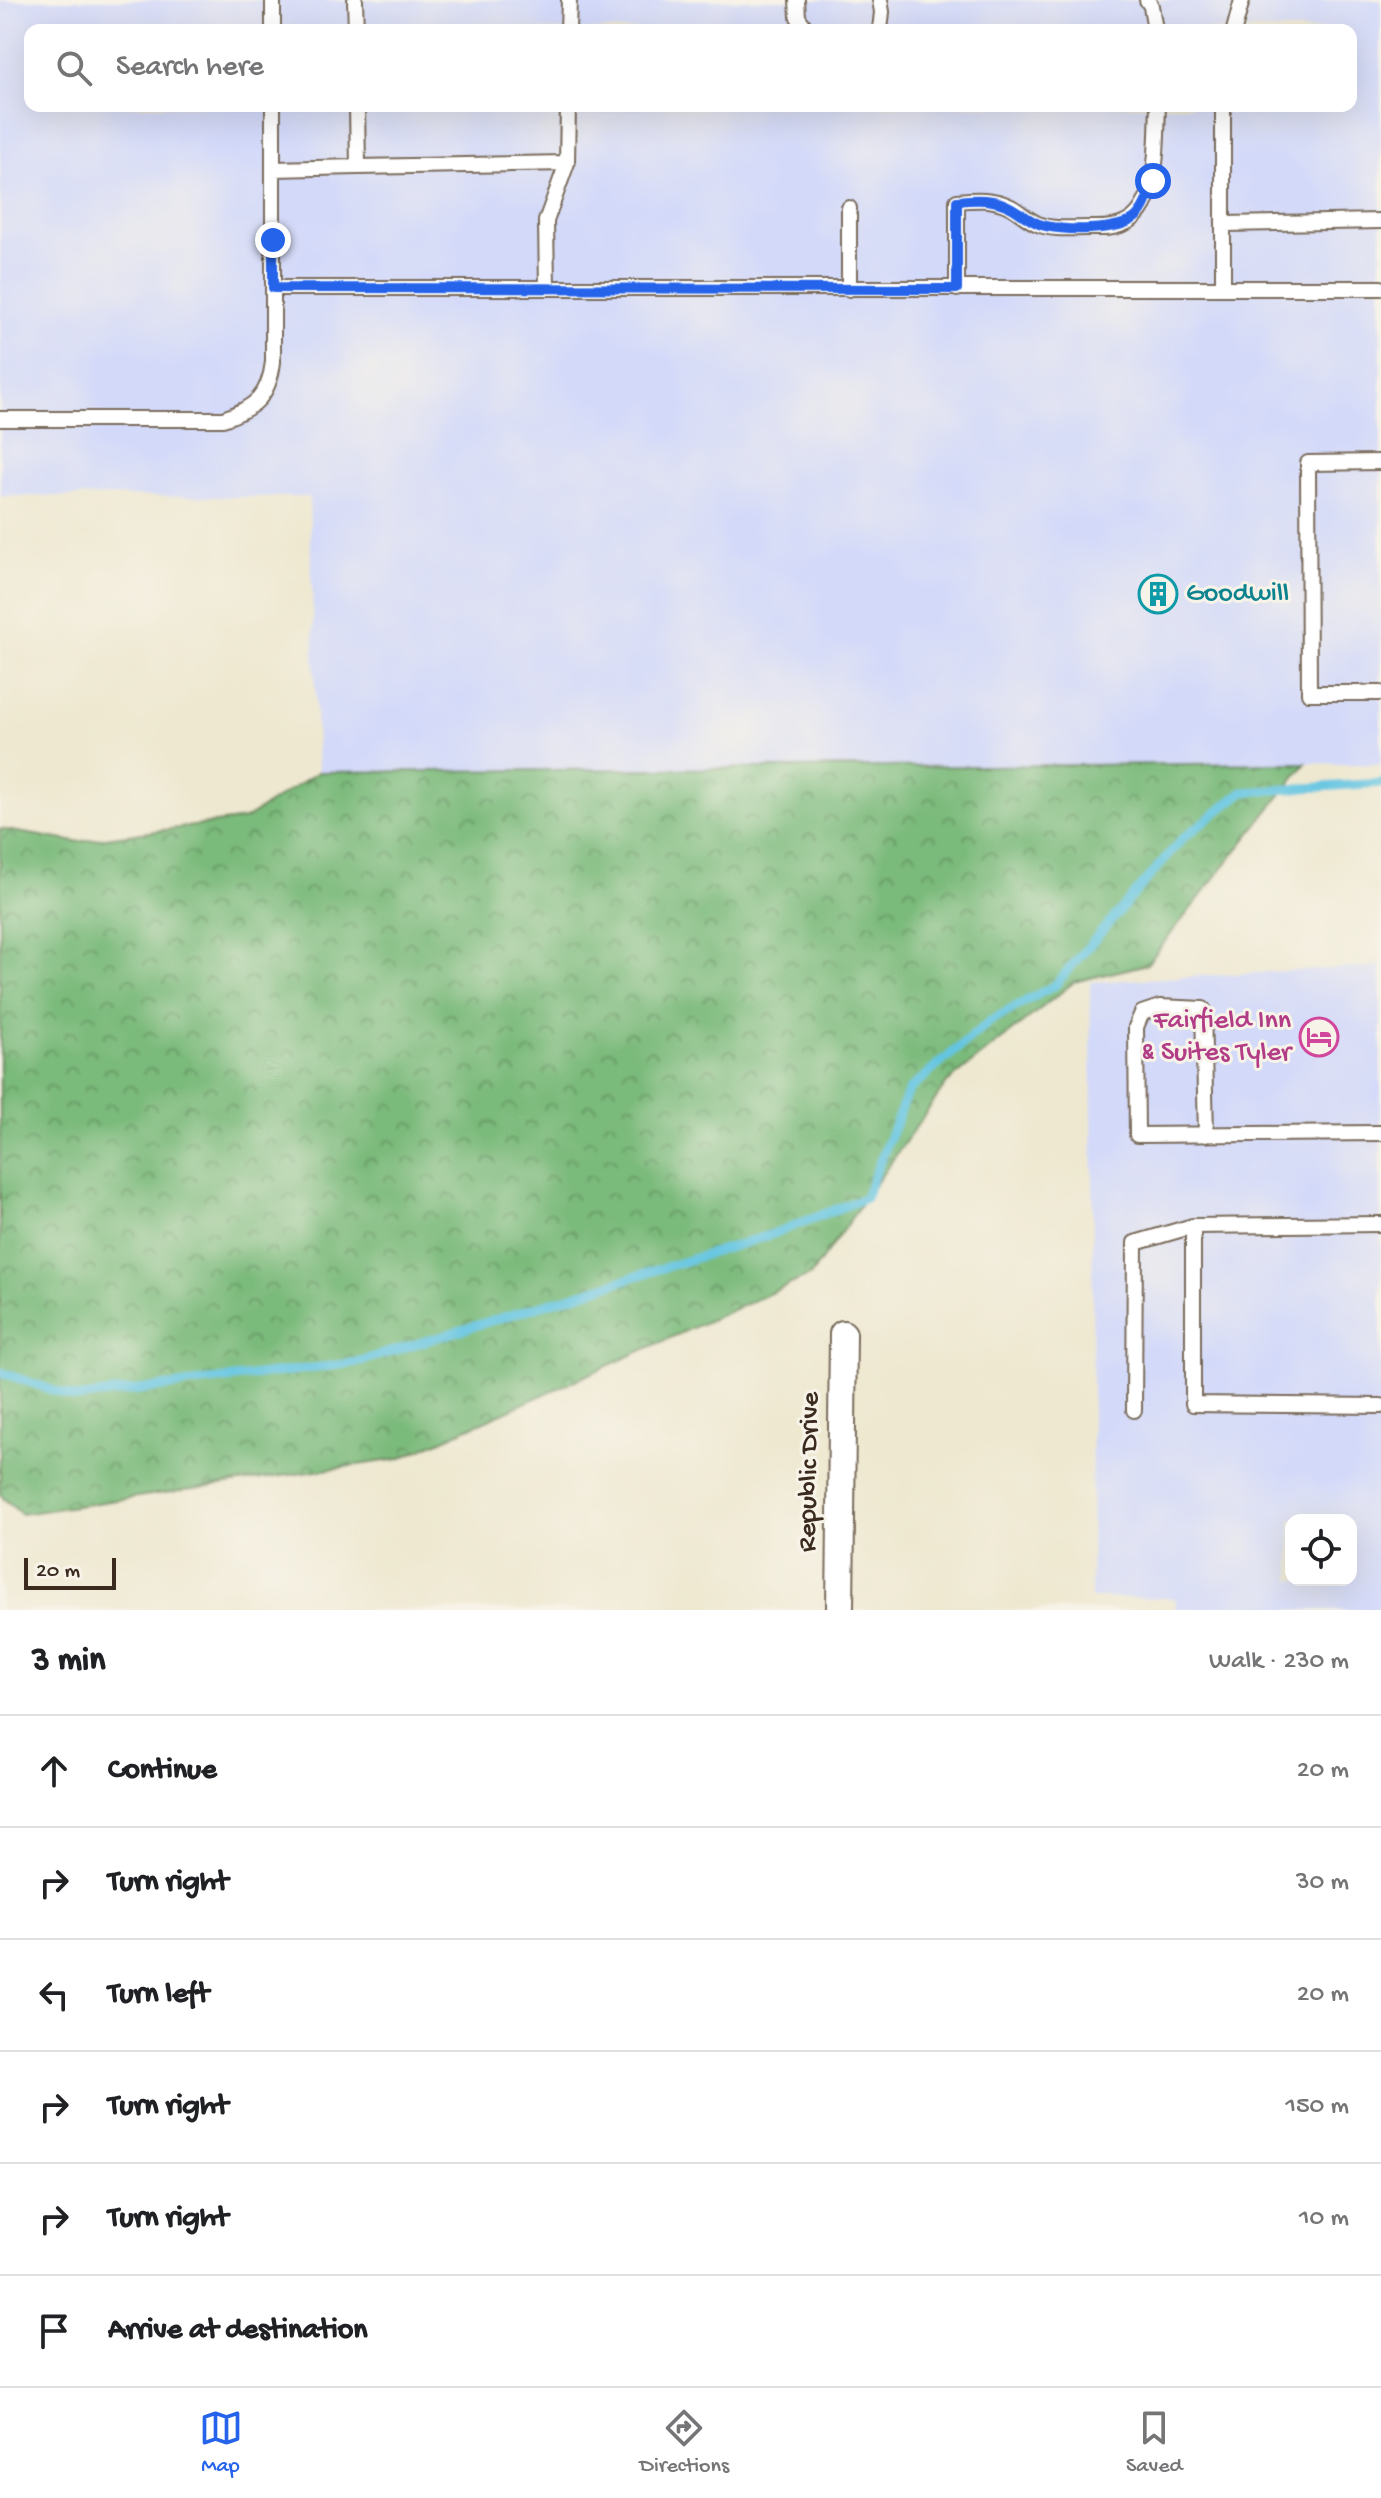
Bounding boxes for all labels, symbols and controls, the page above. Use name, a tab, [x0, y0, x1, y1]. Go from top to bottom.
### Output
search box	[24, 24, 1357, 112]
icon: search	[52, 46, 96, 90]
text: Search here	[116, 51, 264, 86]
route start	[1135, 163, 1171, 199]
route end	[255, 222, 291, 258]
building icon: Goodwill	[1137, 573, 1179, 615]
place label: Goodwill	[1186, 578, 1289, 611]
place label: Fairfield Inn & Suites Tyler	[1141, 1005, 1293, 1070]
hotel icon: Fairfield Inn & Suites Tyler	[1298, 1016, 1340, 1058]
street label: Republic Drive	[792, 1391, 828, 1552]
map controls	[1285, 1514, 1357, 1586]
button: locate	[1285, 1514, 1357, 1586]
scale bar	[24, 1554, 116, 1590]
text: 20 m	[36, 1559, 80, 1585]
text: 3 min	[32, 1642, 105, 1682]
text: Walk · 230 m	[1209, 1647, 1349, 1678]
icon: ahead	[32, 1749, 76, 1793]
text: Continue	[108, 1754, 217, 1789]
text: 20 m	[1297, 1756, 1349, 1787]
icon: right	[32, 1861, 76, 1905]
text: Turn right	[108, 1866, 228, 1901]
text: 30 m	[1296, 1868, 1349, 1899]
icon: left	[32, 1973, 76, 2017]
text: Turn left	[108, 1978, 209, 2013]
text: 20 m	[1297, 1980, 1349, 2011]
icon: right	[32, 2085, 76, 2129]
text: Turn right	[108, 2090, 228, 2125]
text: 150 m	[1285, 2092, 1349, 2123]
icon: right	[32, 2197, 76, 2241]
text: Turn right	[108, 2202, 228, 2237]
text: 10 m	[1299, 2204, 1349, 2235]
icon: arrive	[32, 2309, 76, 2353]
text: Arrive at destination	[108, 2314, 368, 2349]
tab: Map	[199, 2406, 243, 2480]
tab: Directions	[640, 2406, 729, 2480]
tab: Saved	[1126, 2406, 1182, 2480]

